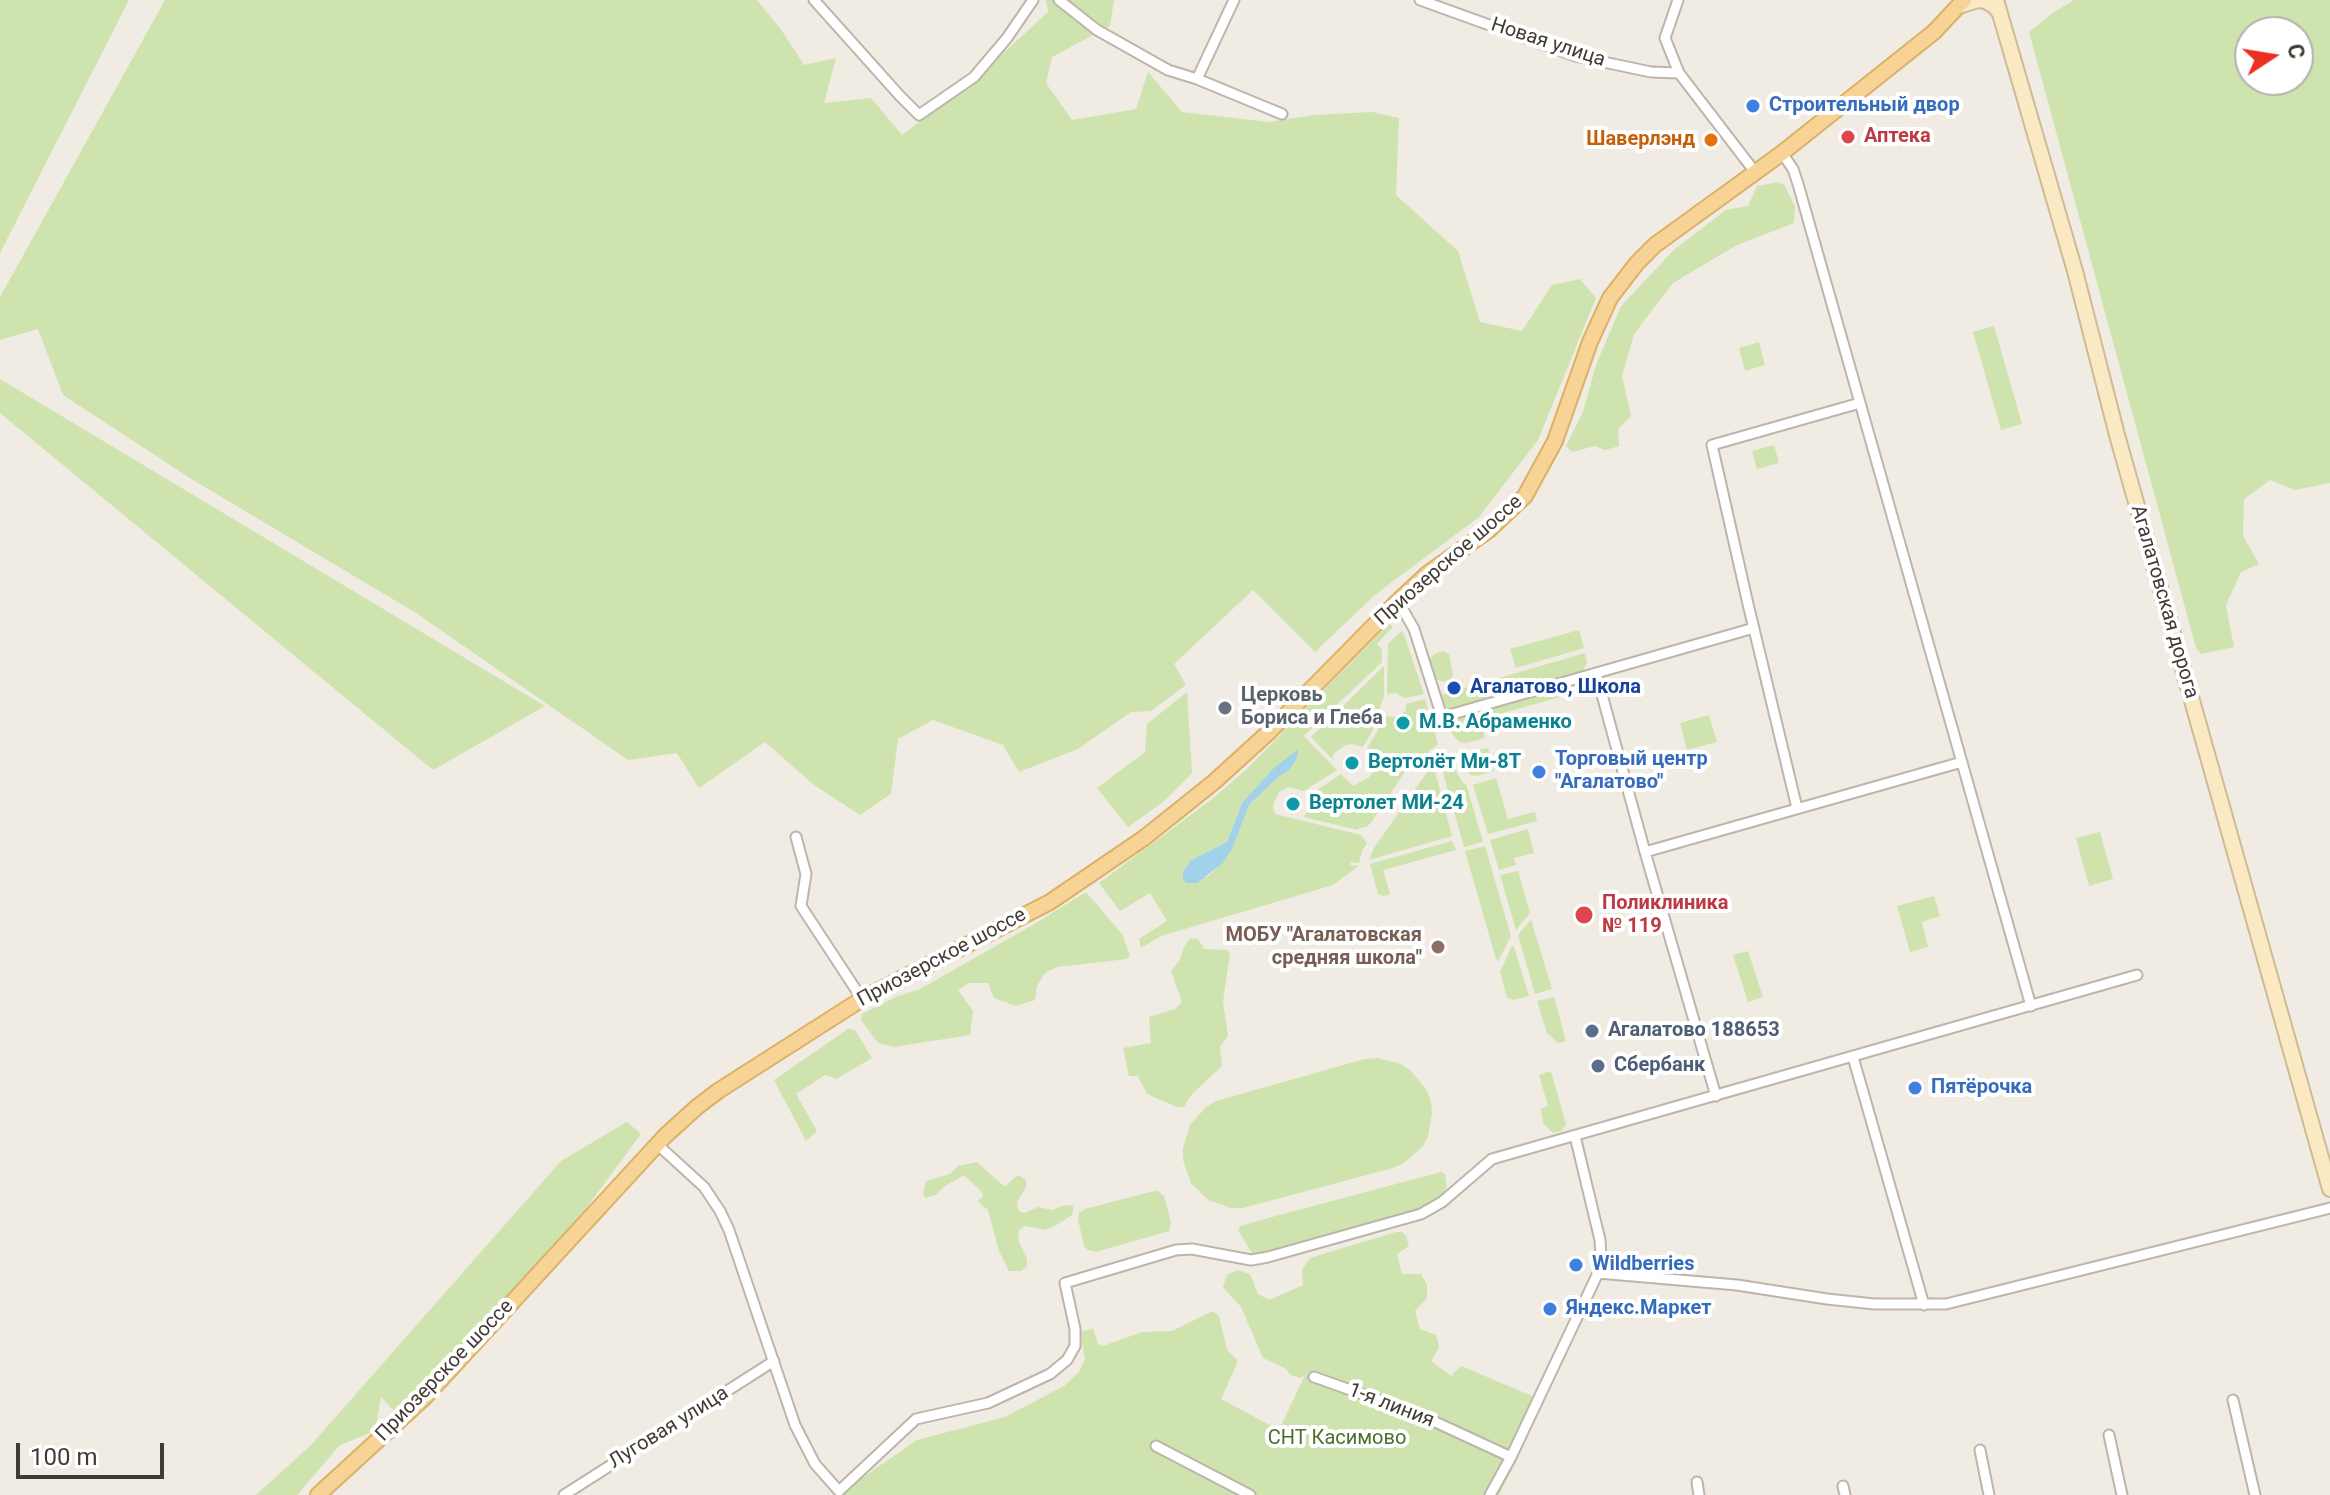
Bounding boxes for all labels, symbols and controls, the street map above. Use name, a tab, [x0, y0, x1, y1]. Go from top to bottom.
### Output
street label: Новая улица	[1488, 13, 1608, 73]
north arrow	[2234, 16, 2314, 96]
text: С	[2282, 42, 2310, 61]
place label: Строительный двор	[1769, 94, 1960, 118]
marker: Строительный двор	[1744, 97, 1762, 115]
place label: Аптека	[1864, 125, 1931, 149]
place label: Шаверлэнд	[1586, 128, 1695, 152]
marker: Аптека	[1839, 128, 1857, 146]
marker: Шаверлэнд	[1702, 131, 1720, 149]
street label: Приозерское шоссе	[1370, 490, 1528, 632]
street label: Агалатовская дорога	[2125, 502, 2203, 702]
place label: Агалатово, Школа	[1470, 676, 1641, 700]
marker: Агалатово, Школа	[1445, 679, 1463, 697]
place label: Церковь Бориса и Глеба	[1241, 684, 1383, 731]
marker: Церковь Бориса и Глеба	[1216, 699, 1234, 717]
place label: М.В. Абраменко	[1419, 711, 1572, 735]
marker: М.В. Абраменко	[1394, 714, 1412, 732]
place label: Торговый центр "Агалатово"	[1555, 748, 1708, 795]
place label: Вертолёт Ми-8Т	[1368, 751, 1521, 775]
marker: Вертолёт Ми-8Т	[1343, 754, 1361, 772]
marker: Торговый центр "Агалатово"	[1530, 763, 1548, 781]
place label: Вертолет МИ-24	[1309, 792, 1464, 816]
marker: Вертолет МИ-24	[1284, 795, 1302, 813]
place label: Поликлиника № 119	[1602, 892, 1728, 939]
street label: Приозерское шоссе	[854, 903, 1030, 1013]
marker: Поликлиника № 119	[1573, 904, 1595, 926]
place label: МОБУ "Агалатовская средняя школа"	[1225, 924, 1422, 971]
marker: МОБУ "Агалатовская средняя школа"	[1429, 938, 1447, 956]
place label: Агалатово 188653	[1608, 1019, 1780, 1043]
marker: Агалатово 188653	[1583, 1022, 1601, 1040]
place label: Сбербанк	[1614, 1054, 1705, 1078]
marker: Сбербанк	[1589, 1057, 1607, 1075]
place label: Пятёрочка	[1931, 1076, 2032, 1100]
marker: Пятёрочка	[1906, 1079, 1924, 1097]
place label: Wildberries	[1592, 1253, 1694, 1277]
marker: Wildberries	[1567, 1256, 1585, 1274]
street label: Приозерское шоссе	[371, 1295, 519, 1447]
place label: Яндекс.Маркет	[1566, 1297, 1711, 1321]
marker: Яндекс.Маркет	[1541, 1300, 1559, 1318]
street label: 1-я линия	[1345, 1379, 1437, 1433]
street label: Луговая улица	[605, 1382, 733, 1474]
scale bar	[20, 1427, 168, 1477]
park label: СНТ Касимово	[1268, 1427, 1406, 1451]
text: 100 m	[30, 1443, 97, 1471]

